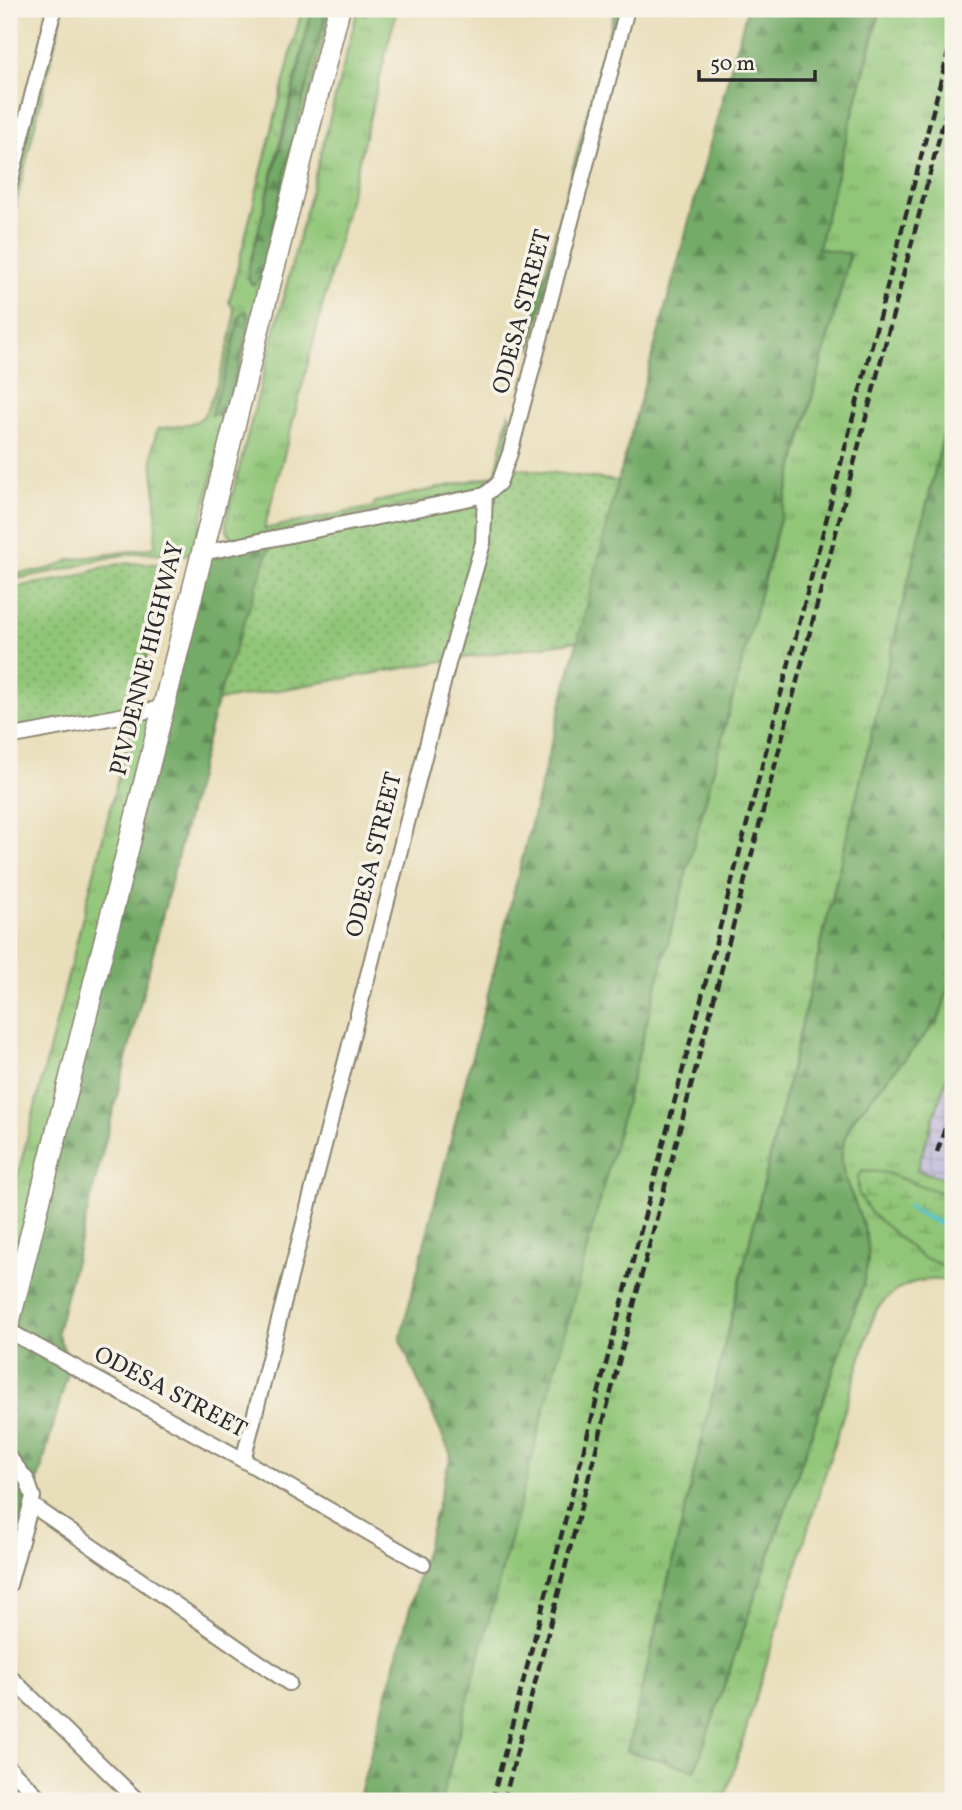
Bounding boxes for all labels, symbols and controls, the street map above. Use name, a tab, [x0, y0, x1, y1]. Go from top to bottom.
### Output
scale bar	[699, 38, 815, 82]
text: 50 m	[710, 50, 755, 79]
street label: ODESA STREET	[485, 226, 561, 398]
street label: PIVDENNE HIGHWAY	[103, 539, 193, 779]
street label: ODESA STREET	[338, 769, 412, 941]
street label: ODESA STREET	[87, 1338, 253, 1448]

